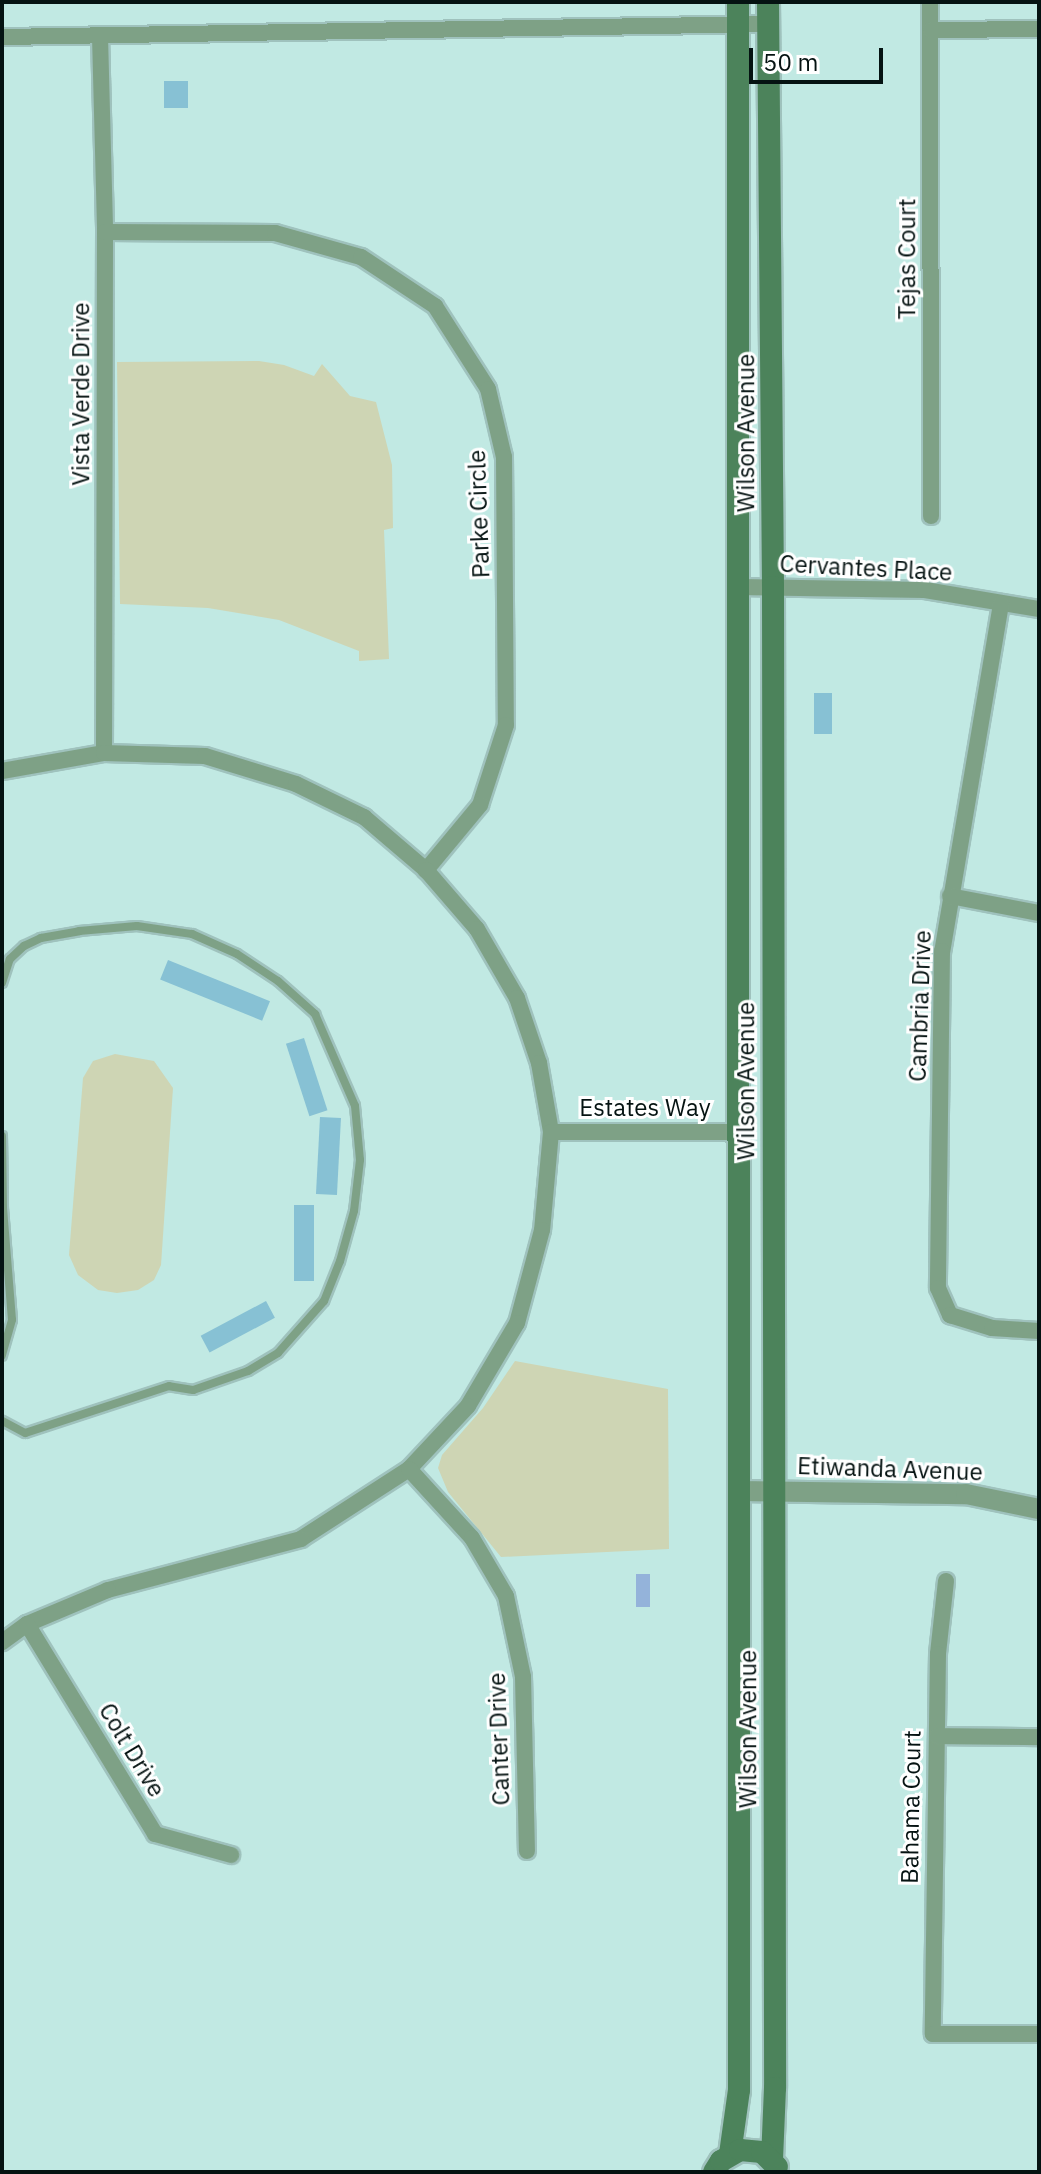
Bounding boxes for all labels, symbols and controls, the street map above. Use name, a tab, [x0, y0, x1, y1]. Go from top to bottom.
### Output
scale bar	[753, 32, 887, 82]
text: 50 m	[763, 46, 818, 78]
street label: Tejas Court	[893, 199, 921, 319]
street label: Vista Verde Drive	[67, 302, 95, 486]
street label: Wilson Avenue	[732, 354, 760, 512]
street label: Parke Circle	[462, 449, 496, 579]
street label: Cervantes Place	[779, 549, 953, 587]
street label: Cambria Drive	[903, 930, 937, 1082]
street label: Wilson Avenue	[732, 1002, 760, 1160]
street label: Estates Way	[579, 1094, 711, 1122]
street label: Etiwanda Avenue	[797, 1451, 983, 1487]
street label: Wilson Avenue	[734, 1650, 762, 1808]
street label: Canter Drive	[482, 1672, 516, 1806]
street label: Colt Drive	[93, 1698, 171, 1802]
street label: Bahama Court	[895, 1730, 927, 1884]

